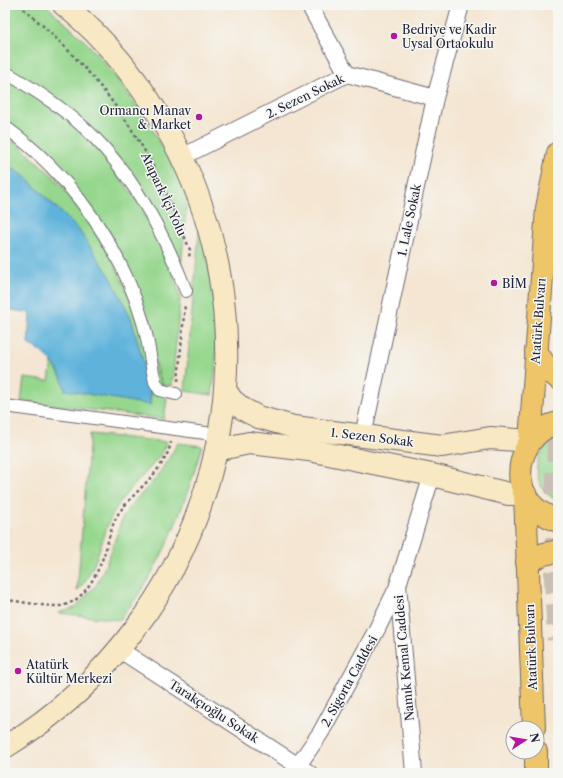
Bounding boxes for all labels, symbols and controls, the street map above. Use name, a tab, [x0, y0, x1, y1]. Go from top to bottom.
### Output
place label: Bedriye ve Kadir Uysal Ortaokulu	[402, 22, 497, 51]
marker: Bedriye ve Kadir Uysal Ortaokulu	[389, 31, 399, 41]
street label: 2. Sezen Sokak	[263, 70, 348, 121]
place label: Ormancı Manav & Market	[99, 103, 192, 132]
marker: Ormancı Manav & Market	[194, 112, 204, 122]
street label: Atapark İçi Yolu	[138, 148, 191, 239]
street label: 1. Lale Sokak	[394, 181, 424, 258]
place label: BİM	[502, 275, 527, 291]
street label: Atatürk Bulvarı	[527, 277, 549, 365]
marker: BİM	[489, 278, 499, 288]
street label: 1. Sezen Sokak	[330, 424, 415, 450]
street label: Namık Kemal Caddesi	[391, 594, 417, 722]
street label: Atatürk Bulvarı	[522, 603, 540, 691]
street label: 2. Sigorta Caddesi	[318, 632, 380, 729]
place label: Atatürk Kültür Merkezi	[25, 657, 113, 686]
marker: Atatürk Kültür Merkezi	[13, 666, 23, 676]
street label: Tarakçıoğlu Sokak	[166, 676, 263, 746]
north arrow	[505, 720, 545, 760]
text: N	[527, 732, 543, 744]

